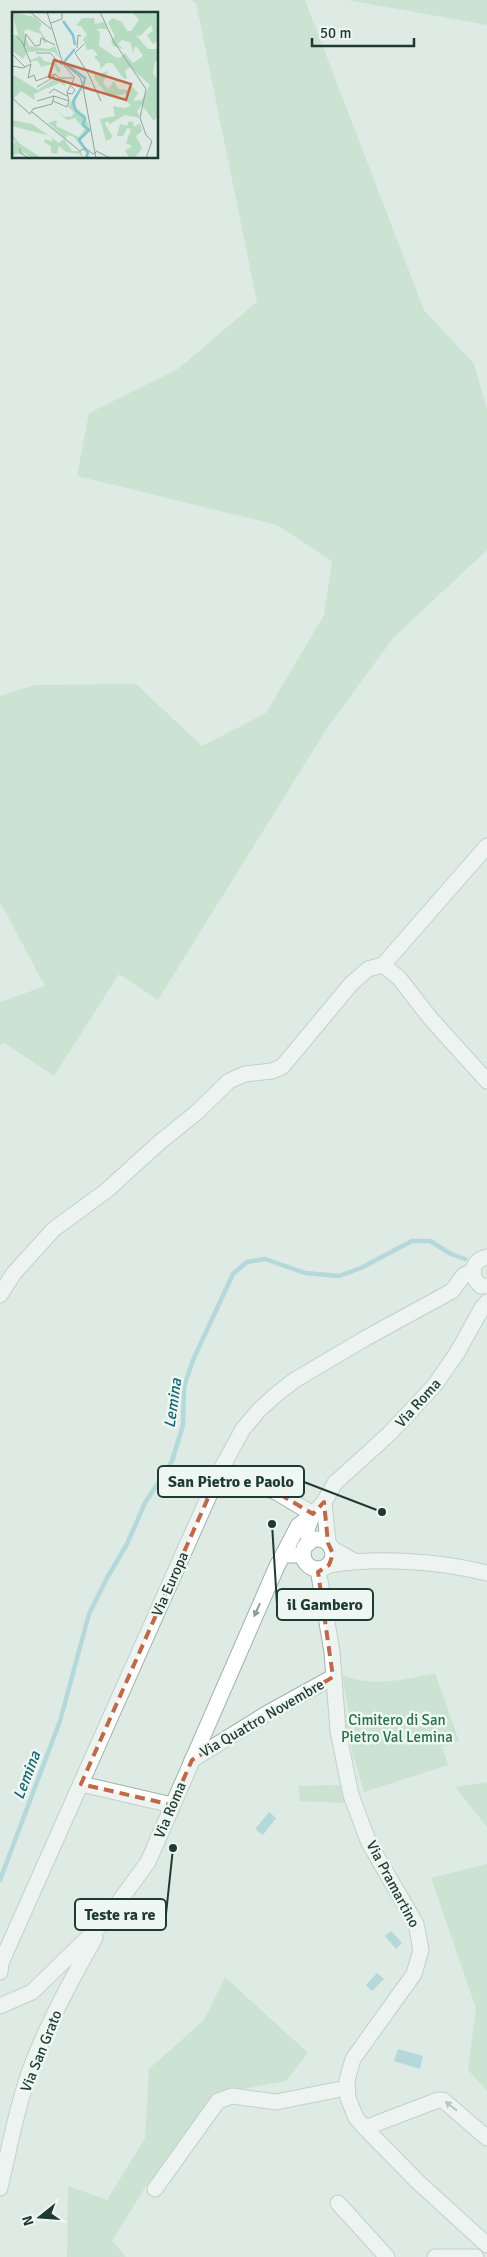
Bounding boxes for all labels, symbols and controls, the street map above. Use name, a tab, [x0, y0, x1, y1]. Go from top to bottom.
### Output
inset map	[12, 12, 159, 159]
scale bar	[312, 15, 414, 47]
text: 50 m	[320, 24, 351, 42]
street label: Via Roma	[391, 1375, 445, 1431]
water label: Lemina	[160, 1376, 186, 1429]
callout: San Pietro e Paolo	[158, 1466, 304, 1497]
text: San Pietro e Paolo	[168, 1472, 294, 1492]
street label: Via Europa	[148, 1549, 192, 1619]
callout: il Gambero	[277, 1589, 373, 1620]
text: il Gambero	[287, 1595, 363, 1615]
one-way arrow	[253, 1603, 261, 1617]
street label: Via Quattro Novembre	[197, 1675, 327, 1761]
park label: Cimitero di San Pietro Val Lemina	[341, 1711, 453, 1746]
water label: Lemina	[9, 1748, 46, 1802]
street label: Via Roma	[150, 1779, 190, 1841]
street label: Via Pramartino	[363, 1838, 424, 1931]
callout: Teste ra re	[75, 1899, 166, 1930]
text: Teste ra re	[84, 1905, 156, 1925]
street label: Via San Grato	[16, 2007, 66, 2094]
one-way arrow	[444, 2101, 457, 2111]
north arrow	[15, 2192, 65, 2242]
text: N	[18, 2214, 38, 2228]

